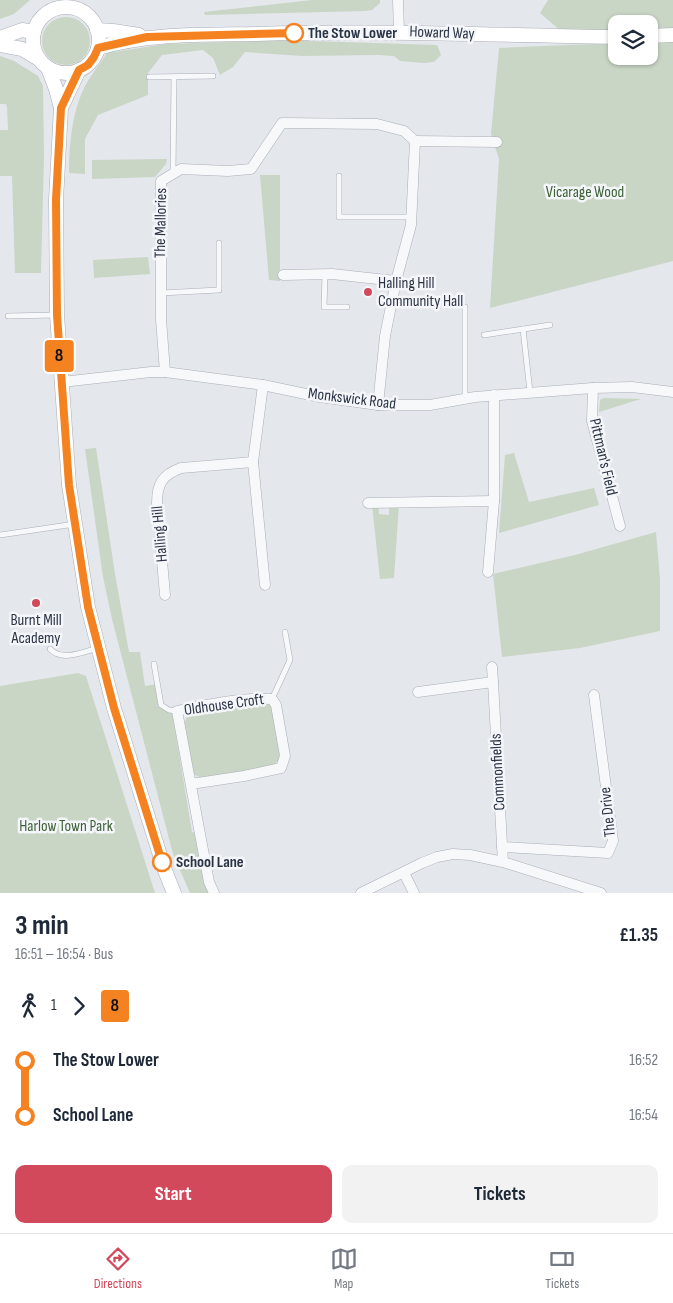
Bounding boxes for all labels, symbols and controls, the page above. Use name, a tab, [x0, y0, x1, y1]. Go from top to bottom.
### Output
map controls	[608, 15, 658, 65]
button: layers	[608, 15, 658, 65]
street label: Howard Way	[409, 22, 475, 44]
marker: The Stow Lower	[284, 23, 304, 43]
place label: The Stow Lower	[308, 24, 397, 43]
park label: Vicarage Wood	[546, 183, 624, 202]
street label: The Mallories	[151, 188, 171, 258]
place label: Halling Hill Community Hall	[378, 274, 463, 311]
marker: Halling Hill Community Hall	[362, 286, 374, 298]
line badge: 8	[43, 340, 75, 372]
text: 8	[55, 345, 63, 366]
street label: Monkswick Road	[307, 384, 397, 414]
street label: Pittman's Field	[585, 417, 621, 497]
street label: Halling Hill	[148, 505, 172, 563]
marker: Burnt Mill Academy	[30, 597, 42, 609]
place label: Burnt Mill Academy	[10, 611, 62, 648]
street label: Oldhouse Croft	[183, 690, 265, 720]
street label: Commonfields	[486, 733, 510, 811]
street label: The Drive	[596, 786, 620, 838]
park label: Harlow Town Park	[19, 817, 113, 836]
marker: School Lane	[152, 852, 172, 872]
place label: School Lane	[176, 853, 244, 872]
text: 3 min	[15, 909, 69, 942]
text: £1.35	[619, 924, 658, 947]
text: 16:51 – 16:54 · Bus	[15, 945, 113, 964]
icon: walk	[15, 992, 43, 1020]
icon: forward	[65, 992, 93, 1020]
text: 8	[111, 995, 119, 1016]
text: 1	[51, 996, 57, 1015]
text: The Stow Lower	[53, 1049, 159, 1072]
text: 16:52	[629, 1051, 658, 1070]
text: School Lane	[53, 1104, 133, 1127]
text: 16:54	[629, 1106, 658, 1125]
button: Start	[15, 1165, 332, 1223]
button: Tickets	[342, 1165, 658, 1223]
tab: Directions	[94, 1245, 142, 1292]
tab: Map	[330, 1245, 358, 1292]
tab: Tickets	[545, 1245, 579, 1292]

